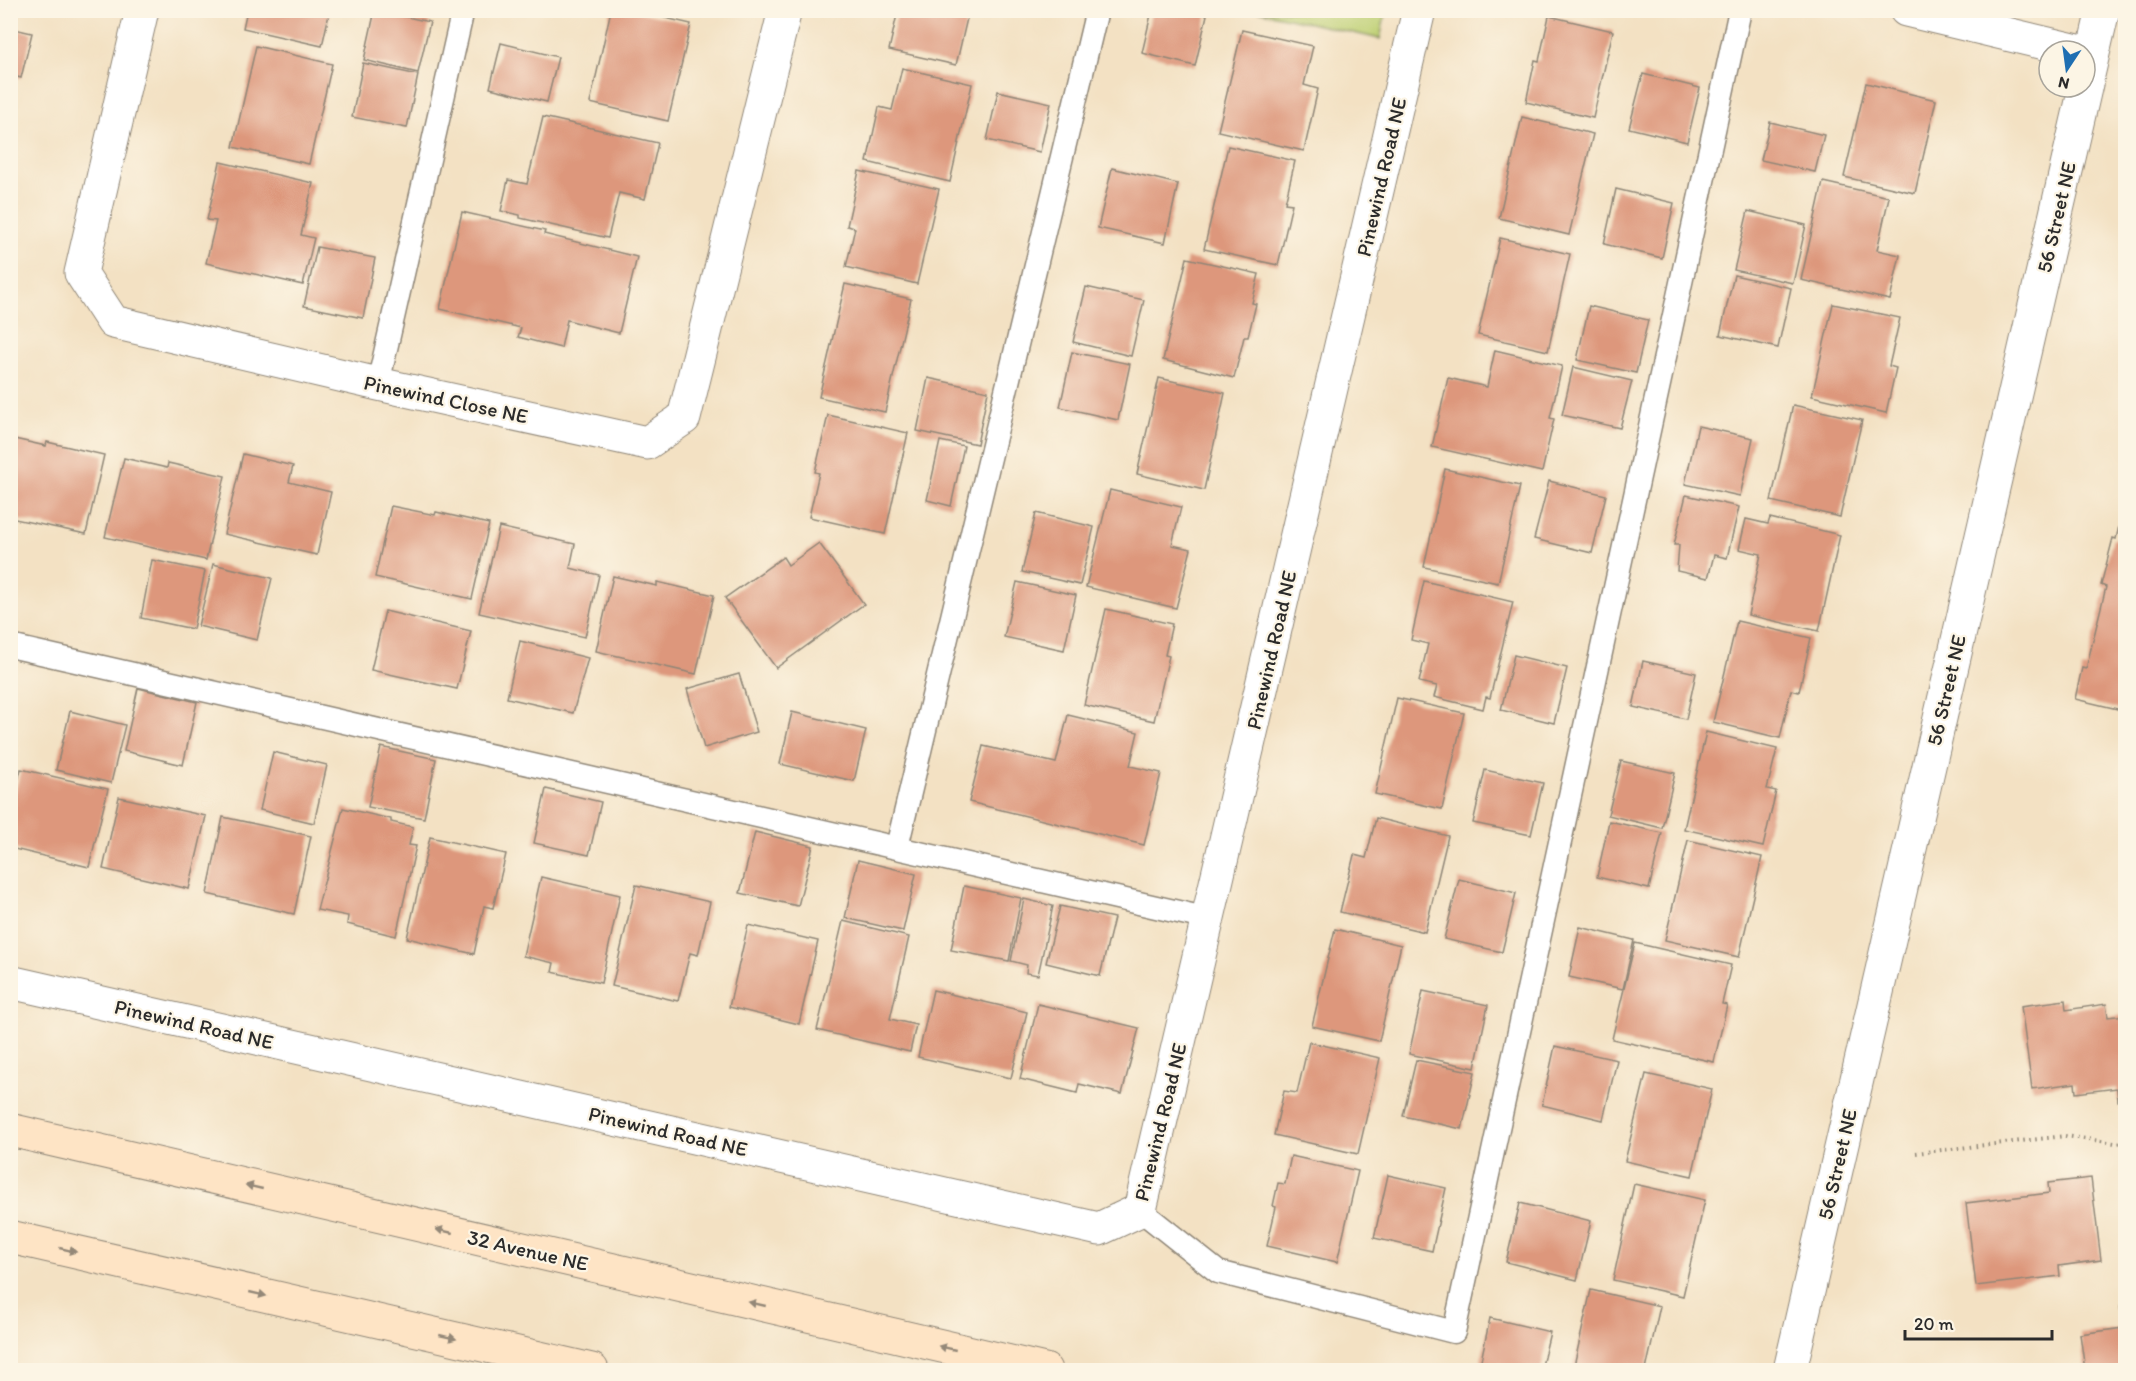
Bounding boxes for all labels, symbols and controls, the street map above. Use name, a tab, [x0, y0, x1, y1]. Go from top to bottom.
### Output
north arrow	[2037, 39, 2097, 99]
text: N	[2056, 73, 2071, 94]
street label: Pinewind Road NE	[1351, 95, 1411, 259]
street label: 56 Street NE	[2031, 159, 2081, 275]
street label: Pinewind Close NE	[362, 369, 530, 429]
street label: Pinewind Road NE	[1241, 568, 1301, 732]
street label: 56 Street NE	[1921, 632, 1971, 748]
street label: Pinewind Road NE	[112, 994, 276, 1054]
street label: Pinewind Road NE	[1128, 1040, 1192, 1204]
street label: Pinewind Road NE	[586, 1101, 750, 1161]
street label: 56 Street NE	[1812, 1106, 1862, 1222]
one-way arrow	[245, 1182, 264, 1191]
street label: 32 Avenue NE	[465, 1224, 591, 1276]
one-way arrow	[435, 1226, 453, 1236]
one-way arrow	[58, 1246, 77, 1255]
one-way arrow	[248, 1289, 267, 1299]
one-way arrow	[748, 1298, 766, 1308]
scale bar	[1905, 1303, 2052, 1341]
text: 20 m	[1914, 1313, 1954, 1335]
one-way arrow	[438, 1333, 457, 1343]
one-way arrow	[938, 1342, 956, 1352]

